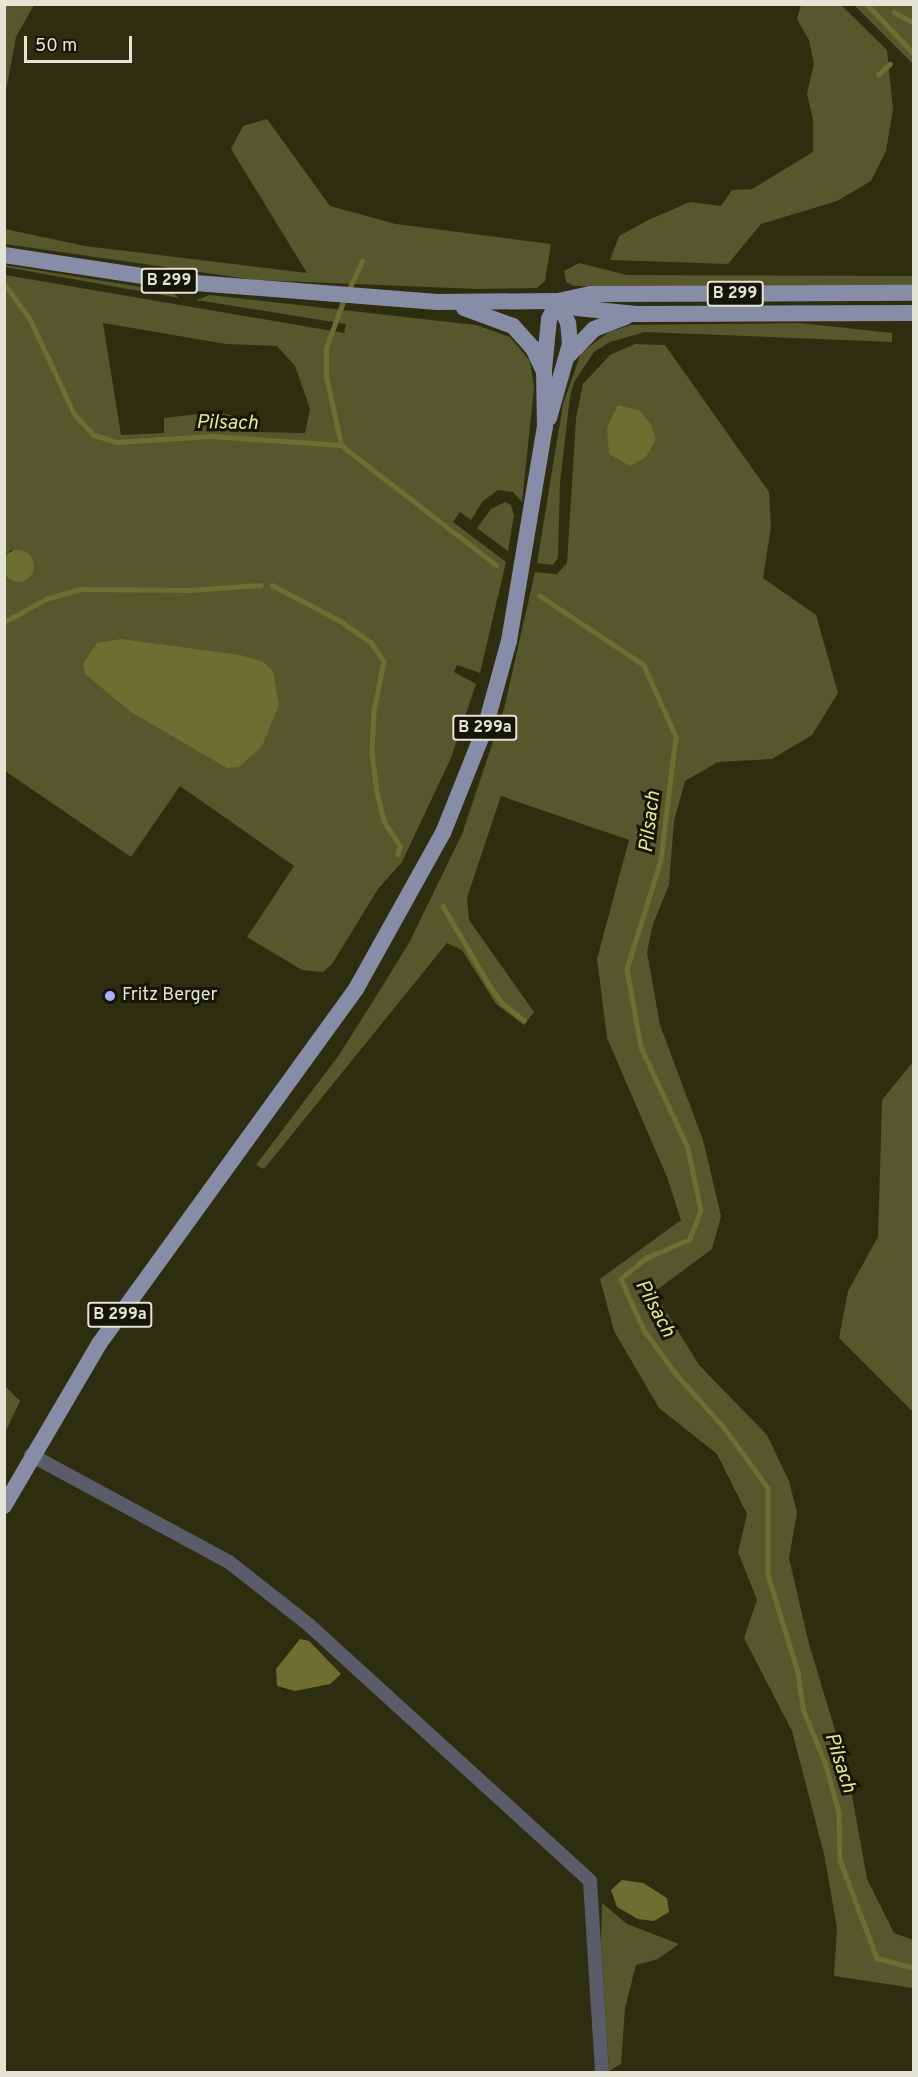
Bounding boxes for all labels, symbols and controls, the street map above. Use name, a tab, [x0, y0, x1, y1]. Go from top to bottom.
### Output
scale bar	[27, 24, 135, 62]
text: 50 m	[35, 35, 77, 58]
road number: B 299	[140, 268, 198, 294]
road number: B 299	[706, 281, 764, 307]
water label: Pilsach	[196, 411, 258, 437]
road number: B 299a	[452, 715, 518, 741]
water label: Pilsach	[635, 790, 667, 854]
place label: Fritz Berger	[122, 985, 218, 1007]
marker: Fritz Berger	[103, 989, 117, 1003]
water label: Pilsach	[629, 1276, 679, 1342]
road number: B 299a	[87, 1302, 153, 1328]
water label: Pilsach	[818, 1730, 860, 1796]

